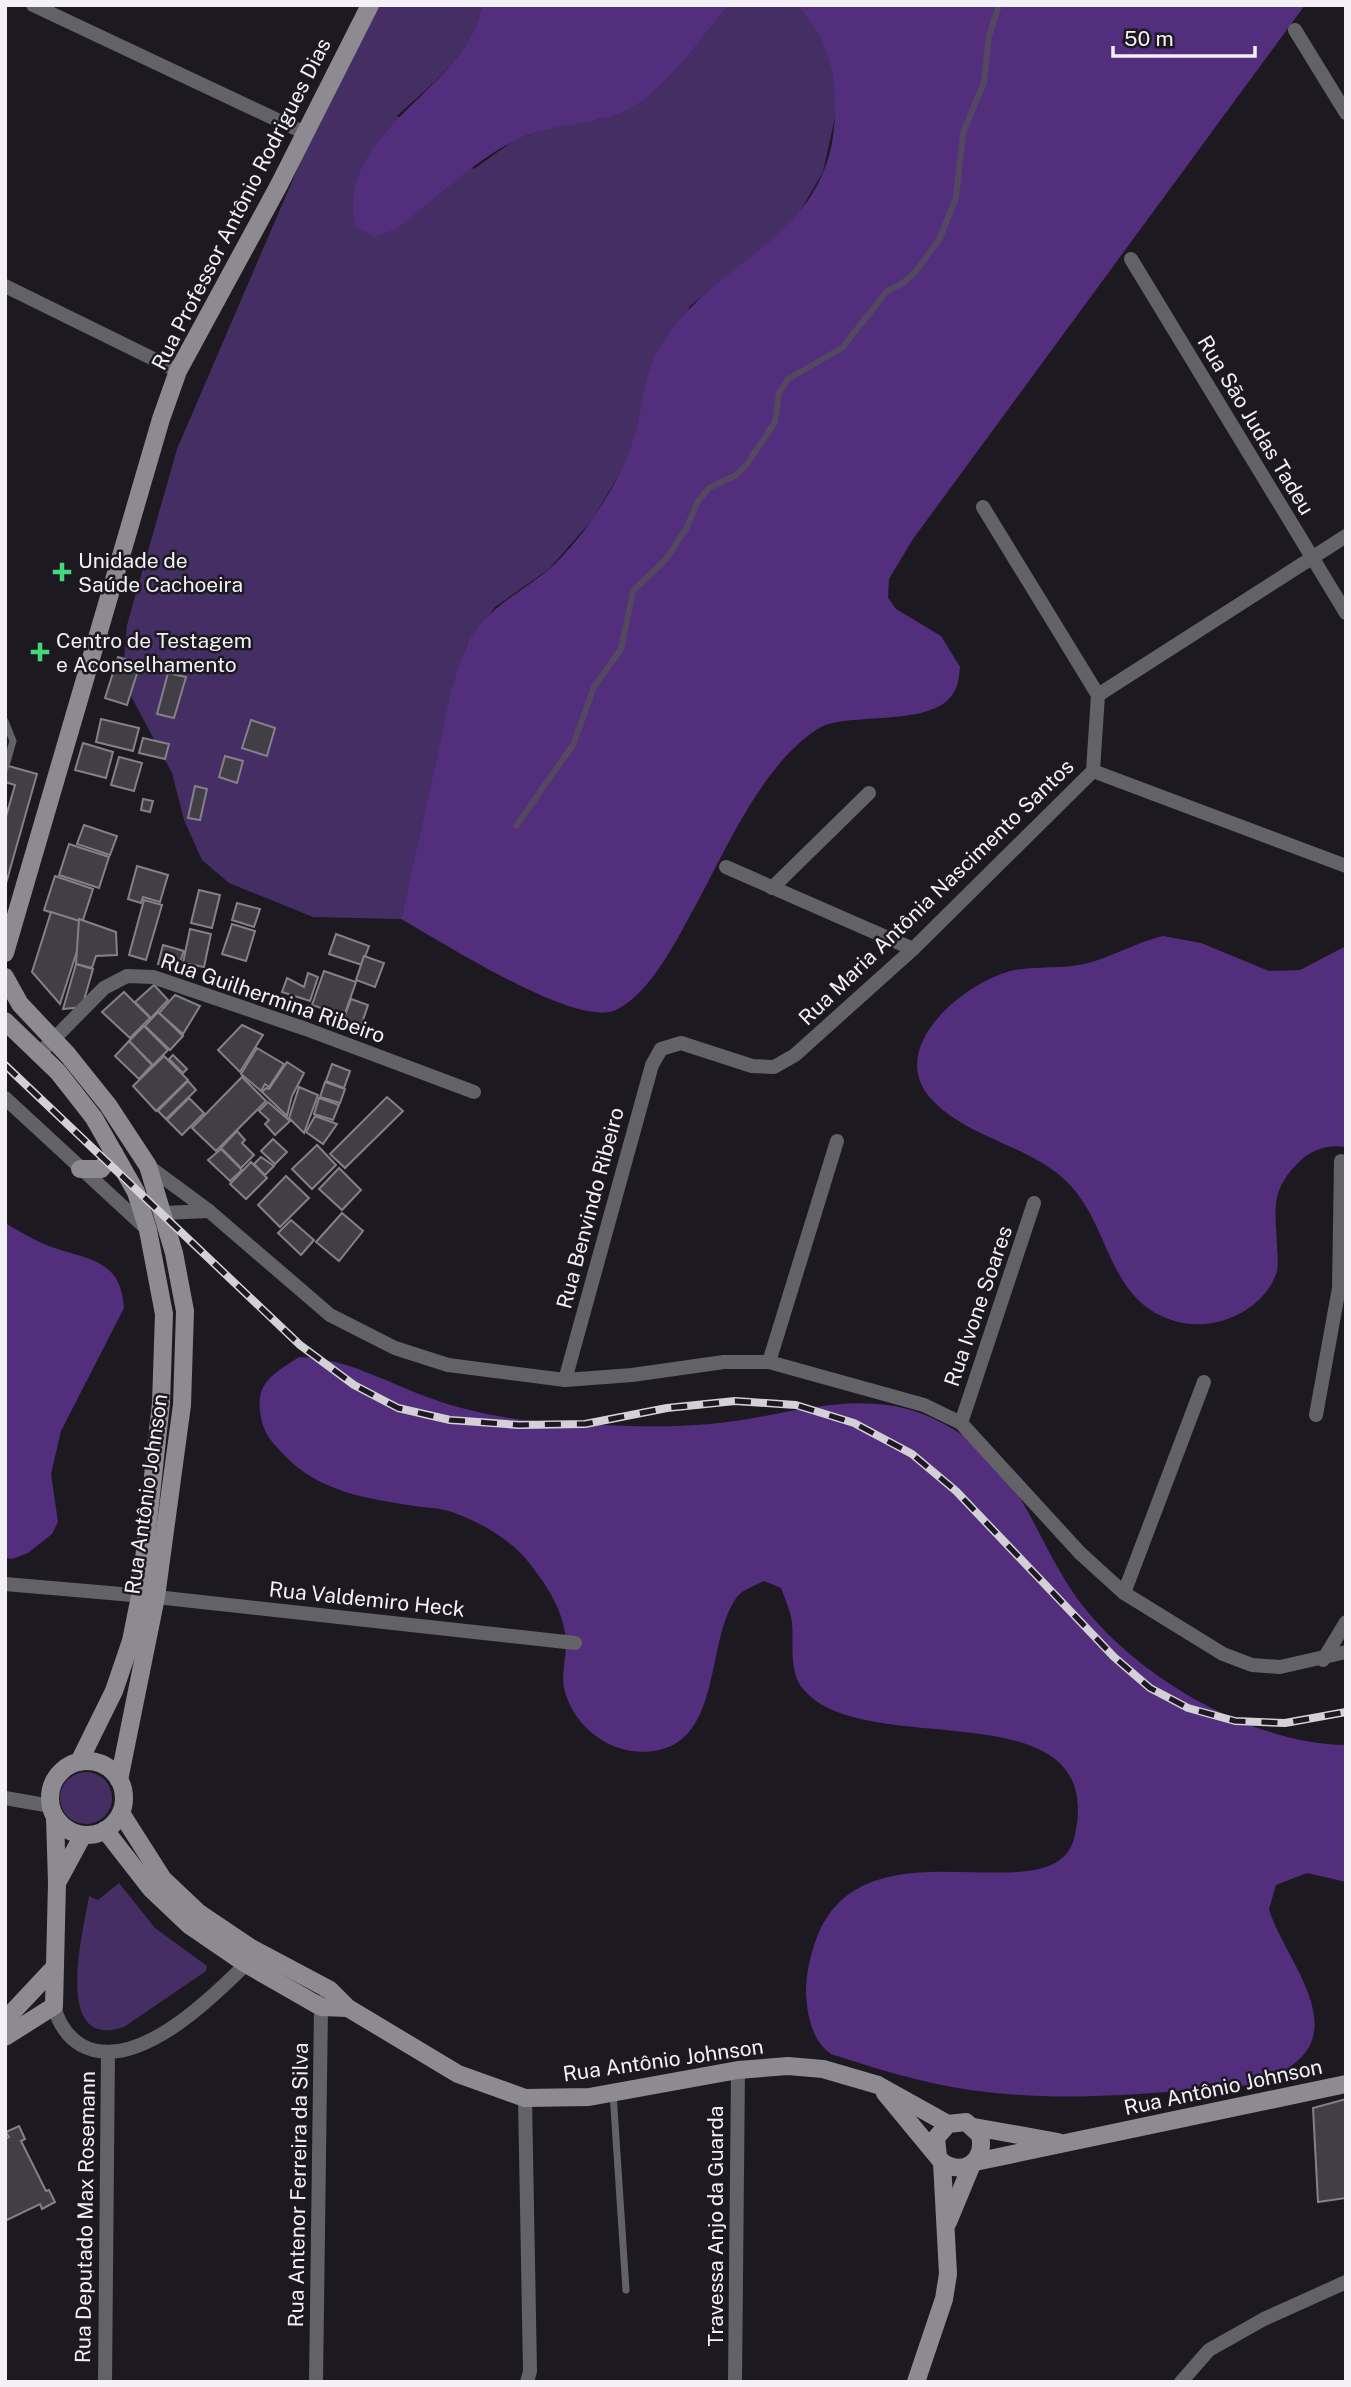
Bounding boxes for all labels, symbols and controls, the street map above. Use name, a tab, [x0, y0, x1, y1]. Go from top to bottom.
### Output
scale bar	[1113, 14, 1255, 58]
text: 50 m	[1124, 26, 1174, 51]
street label: Rua Professor Antônio Rodrigues Dias	[146, 34, 336, 374]
street label: Rua São Judas Tadeu	[1193, 331, 1319, 519]
place label: Unidade de Saúde Cachoeira	[78, 548, 243, 597]
marker: Unidade de Saúde Cachoeira	[52, 562, 72, 582]
place label: Centro de Testagem e Aconselhamento	[56, 628, 252, 677]
marker: Centro de Testagem e Aconselhamento	[30, 642, 50, 662]
street label: Rua Maria Antônia Nascimento Santos	[793, 754, 1079, 1030]
street label: Rua Guilhermina Ribeiro	[157, 948, 389, 1048]
street label: Rua Benvindo Ribeiro	[551, 1105, 629, 1311]
street label: Rua Ivone Soares	[939, 1222, 1017, 1390]
street label: Rua Antônio Johnson	[120, 1392, 172, 1596]
street label: Rua Valdemiro Heck	[268, 1576, 466, 1622]
street label: Rua Antônio Johnson	[561, 2034, 765, 2086]
street label: Rua Antenor Ferreira da Silva	[283, 2042, 313, 2328]
street label: Rua Antônio Johnson	[1122, 2054, 1324, 2120]
street label: Rua Deputado Max Rosemann	[70, 2071, 100, 2363]
street label: Travessa Anjo da Guarda	[703, 2106, 728, 2346]

